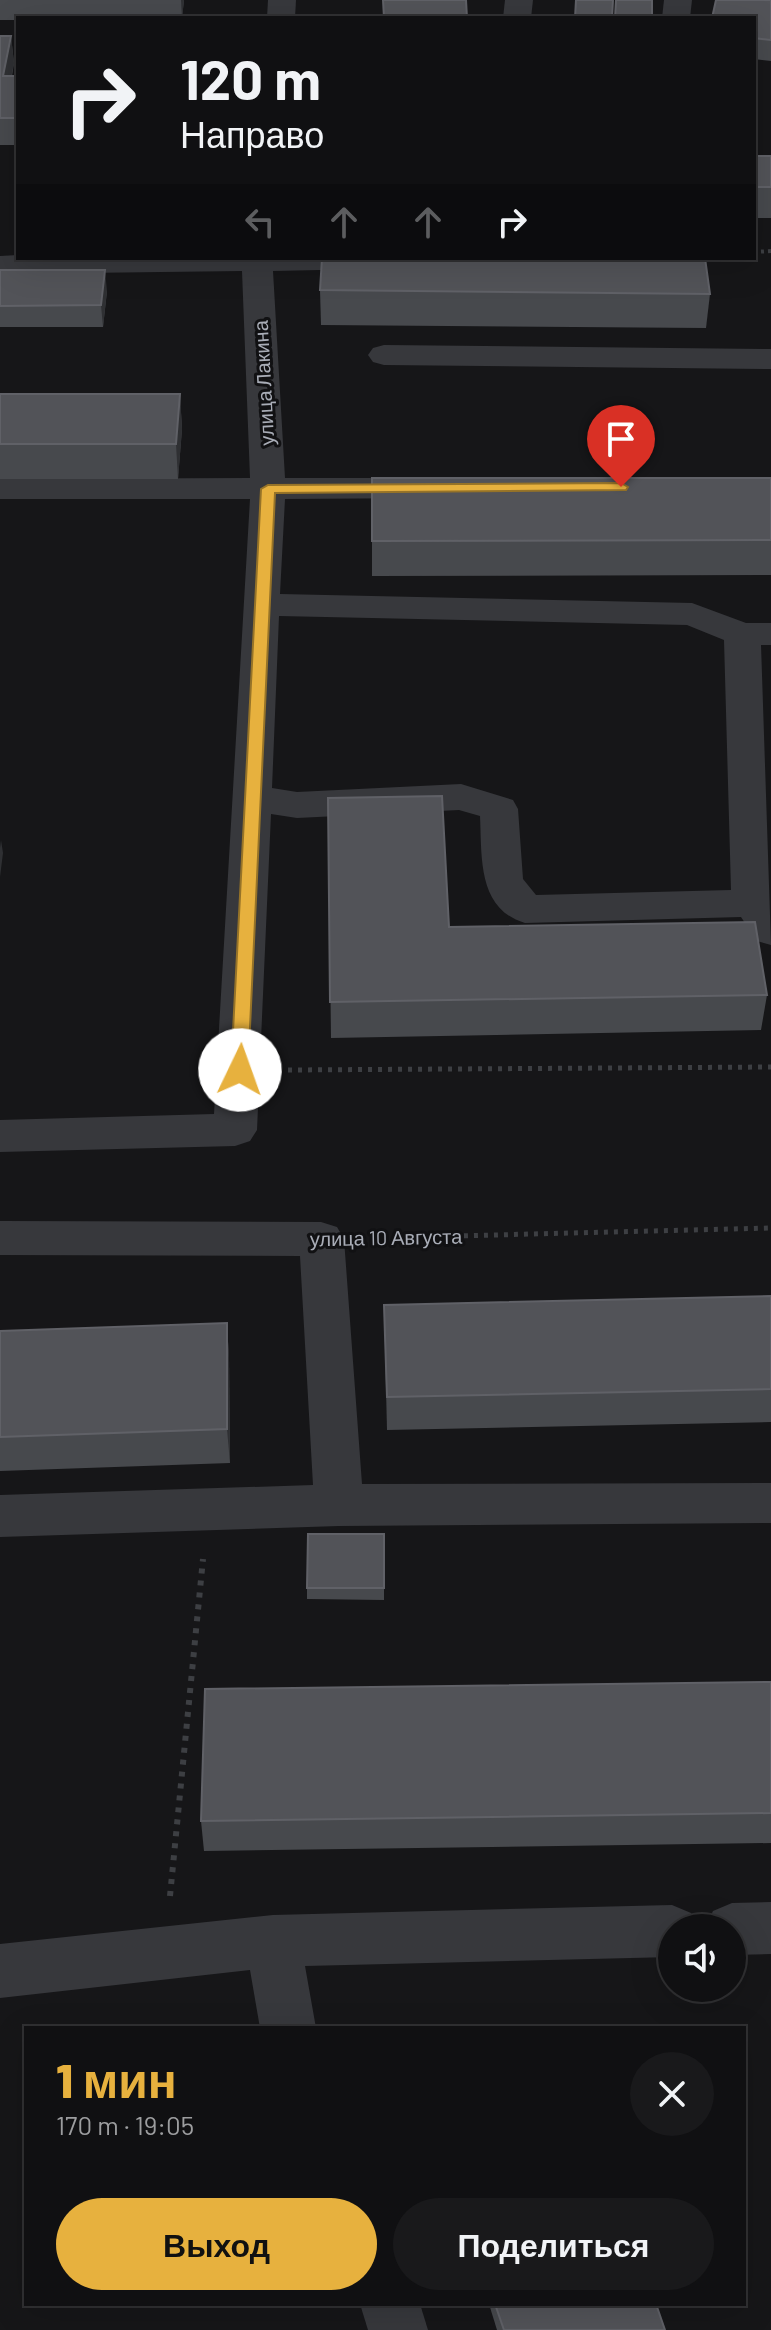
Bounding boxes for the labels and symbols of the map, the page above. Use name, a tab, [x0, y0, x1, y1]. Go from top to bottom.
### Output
street label: улица Лакина	[248, 319, 278, 446]
pin	[587, 405, 655, 487]
position arrow	[198, 1028, 282, 1112]
street label: улица 10 Августа	[310, 1224, 463, 1250]

